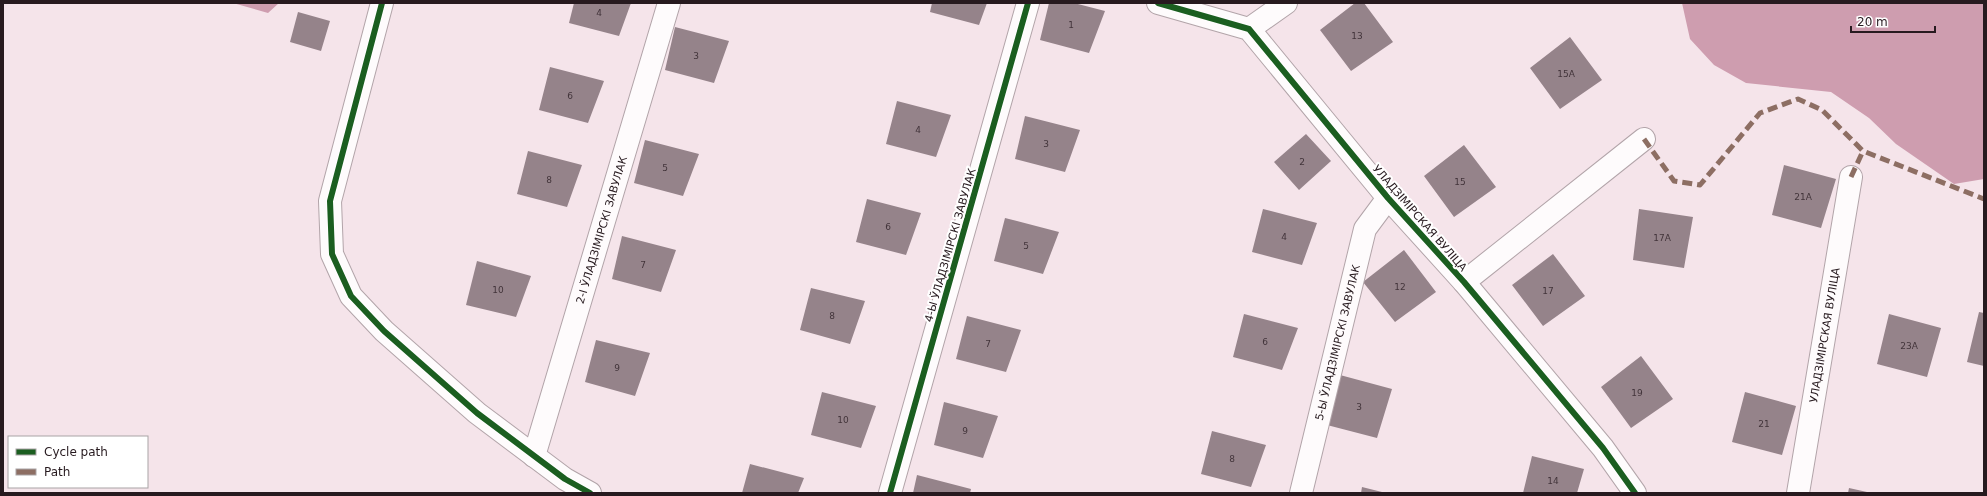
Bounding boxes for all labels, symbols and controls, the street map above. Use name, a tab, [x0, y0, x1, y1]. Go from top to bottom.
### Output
house number: 4	[596, 8, 602, 18]
scale bar	[1851, 8, 1935, 34]
text: 20 m	[1857, 15, 1888, 29]
house number: 1	[1068, 20, 1074, 30]
house number: 13	[1351, 31, 1363, 41]
house number: 3	[693, 51, 699, 61]
house number: 15А	[1557, 69, 1576, 79]
house number: 6	[567, 91, 573, 101]
house number: 4	[915, 125, 921, 135]
house number: 3	[1043, 139, 1049, 149]
street label: 2-І ЎЛАДЗІМІРСКІ ЗАВУЛАК	[574, 154, 630, 305]
house number: 2	[1299, 157, 1305, 167]
street label: УЛАДЗІМІРСКАЯ ВУЛІЦА	[1370, 162, 1470, 275]
house number: 5	[662, 163, 668, 173]
street label: 4-Ы ЎЛАДЗІМІРСКІ ЗАВУЛАК	[922, 166, 979, 324]
house number: 8	[546, 175, 552, 185]
house number: 15	[1454, 177, 1466, 187]
house number: 21А	[1794, 192, 1813, 202]
house number: 6	[885, 222, 891, 232]
house number: 4	[1281, 232, 1287, 242]
house number: 17А	[1653, 233, 1672, 243]
house number: 5	[1023, 241, 1029, 251]
house number: 7	[640, 260, 646, 270]
street label: 5-Ы ЎЛАДЗІМІРСКІ ЗАВУЛАК	[1313, 263, 1363, 422]
street label: УЛАДЗІМІРСКАЯ ВУЛІЦА	[1807, 266, 1843, 404]
house number: 12	[1394, 282, 1406, 292]
house number: 10	[492, 285, 504, 295]
house number: 17	[1542, 286, 1554, 296]
house number: 8	[829, 311, 835, 321]
house number: 6	[1262, 337, 1268, 347]
house number: 7	[985, 339, 991, 349]
house number: 23А	[1900, 341, 1919, 351]
house number: 9	[614, 363, 620, 373]
house number: 19	[1631, 388, 1643, 398]
house number: 3	[1356, 402, 1362, 412]
house number: 10	[837, 415, 849, 425]
house number: 21	[1758, 419, 1770, 429]
house number: 9	[962, 426, 968, 436]
legend	[8, 436, 148, 488]
text: Cycle path	[44, 445, 108, 459]
house number: 8	[1229, 454, 1235, 464]
text: Path	[44, 465, 70, 479]
house number: 14	[1547, 476, 1559, 486]

